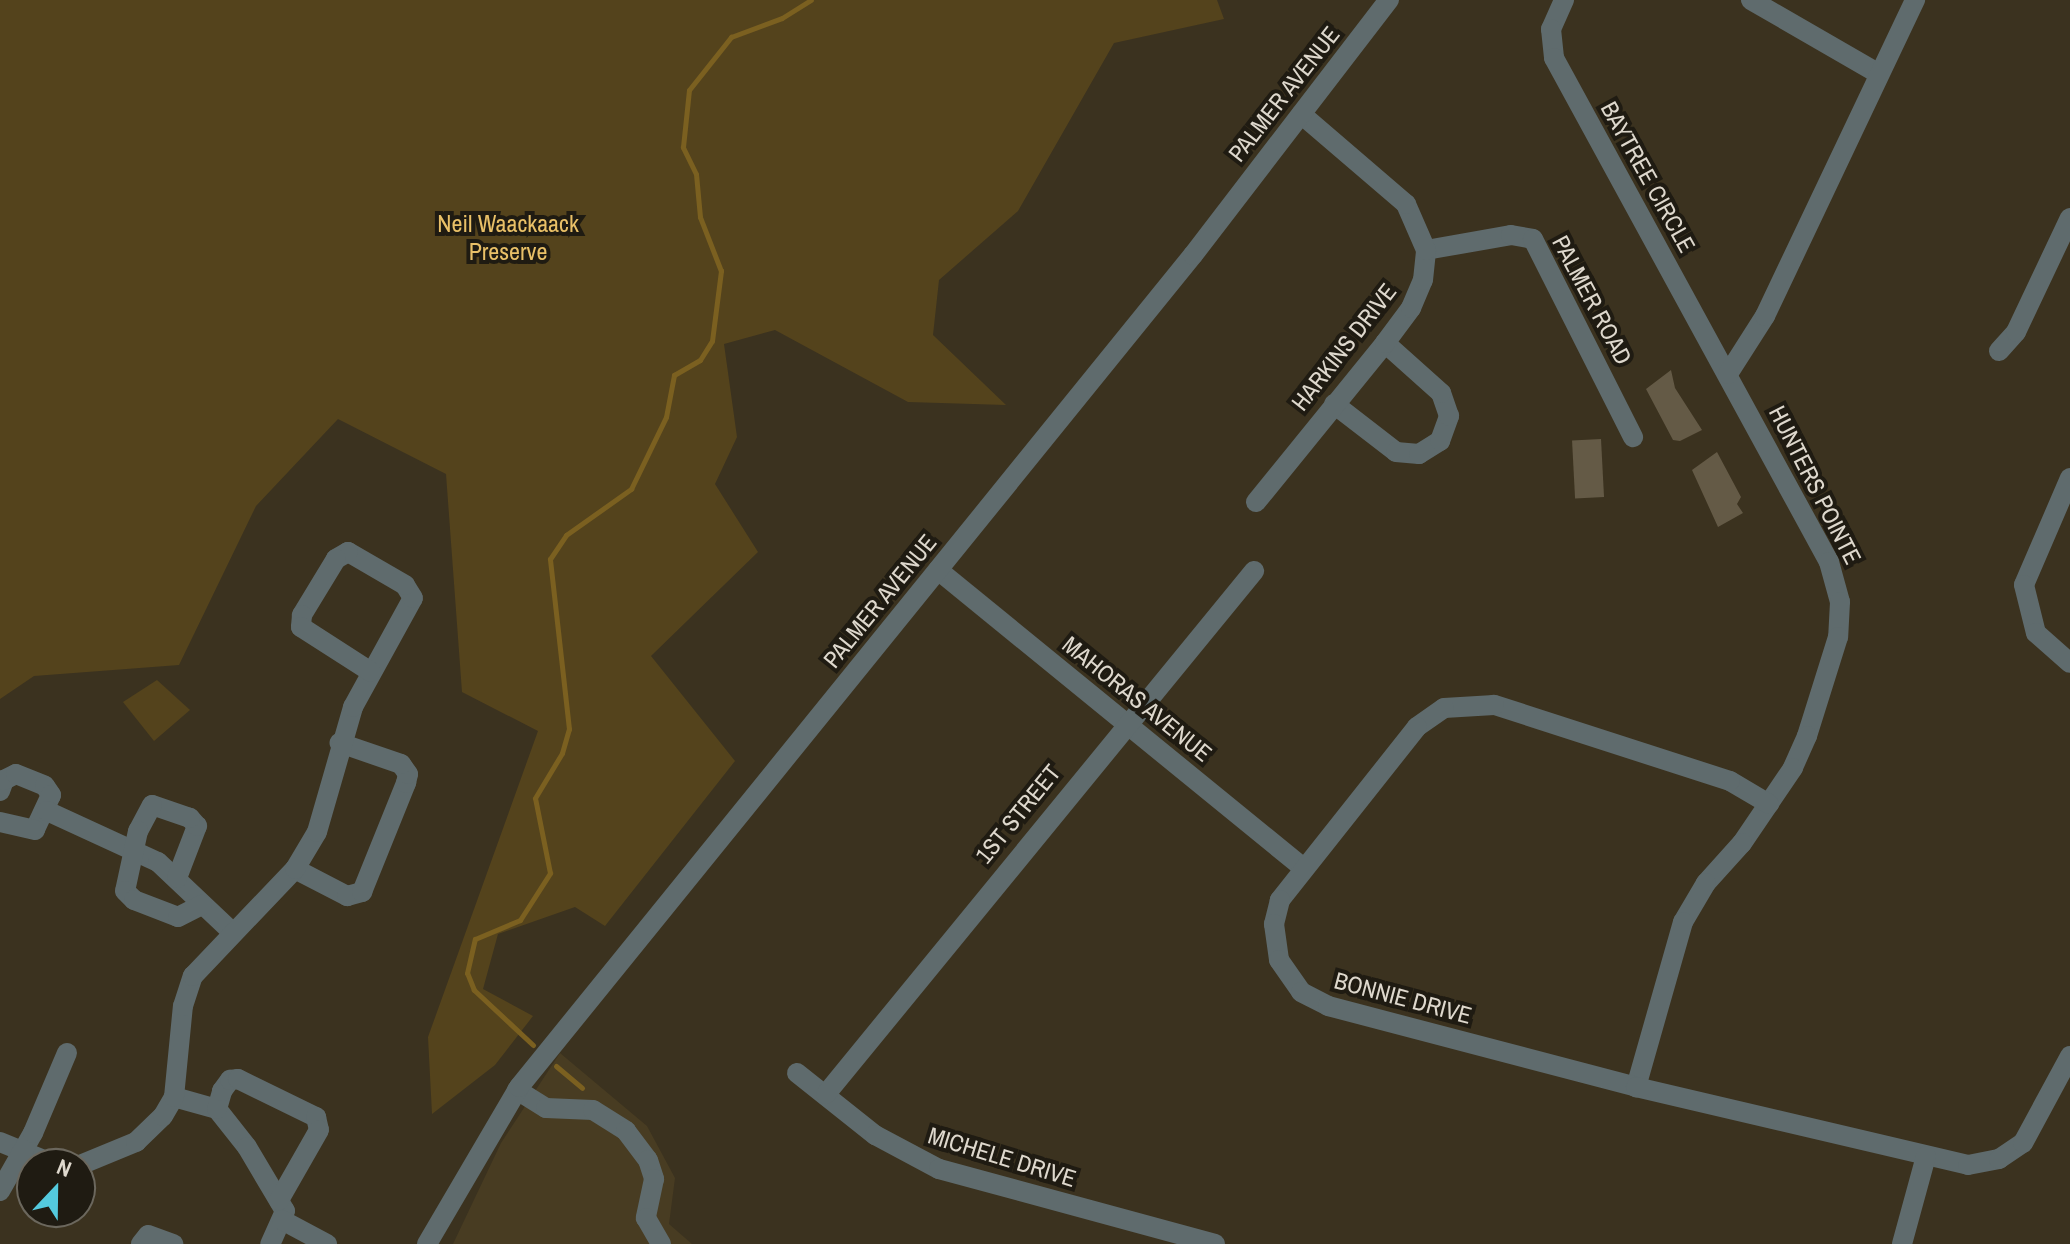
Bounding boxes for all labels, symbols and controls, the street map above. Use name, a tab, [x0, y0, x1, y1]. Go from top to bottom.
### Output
street label: PALMER AVENUE	[1222, 20, 1346, 168]
street label: BAYTREE CIRCLE	[1595, 97, 1701, 257]
park label: Neil Waackaack Preserve	[437, 210, 579, 266]
street label: PALMER ROAD	[1546, 231, 1638, 369]
street label: HARKINS DRIVE	[1286, 278, 1402, 416]
street label: HUNTERS POINTE	[1763, 401, 1867, 569]
street label: PALMER AVENUE	[817, 528, 943, 674]
street label: MAHORAS AVENUE	[1056, 630, 1218, 768]
street label: 1ST STREET	[969, 759, 1067, 869]
street label: BONNIE DRIVE	[1331, 966, 1475, 1030]
street label: MICHELE DRIVE	[925, 1121, 1079, 1193]
north arrow	[16, 1148, 96, 1228]
text: N	[53, 1151, 76, 1184]

